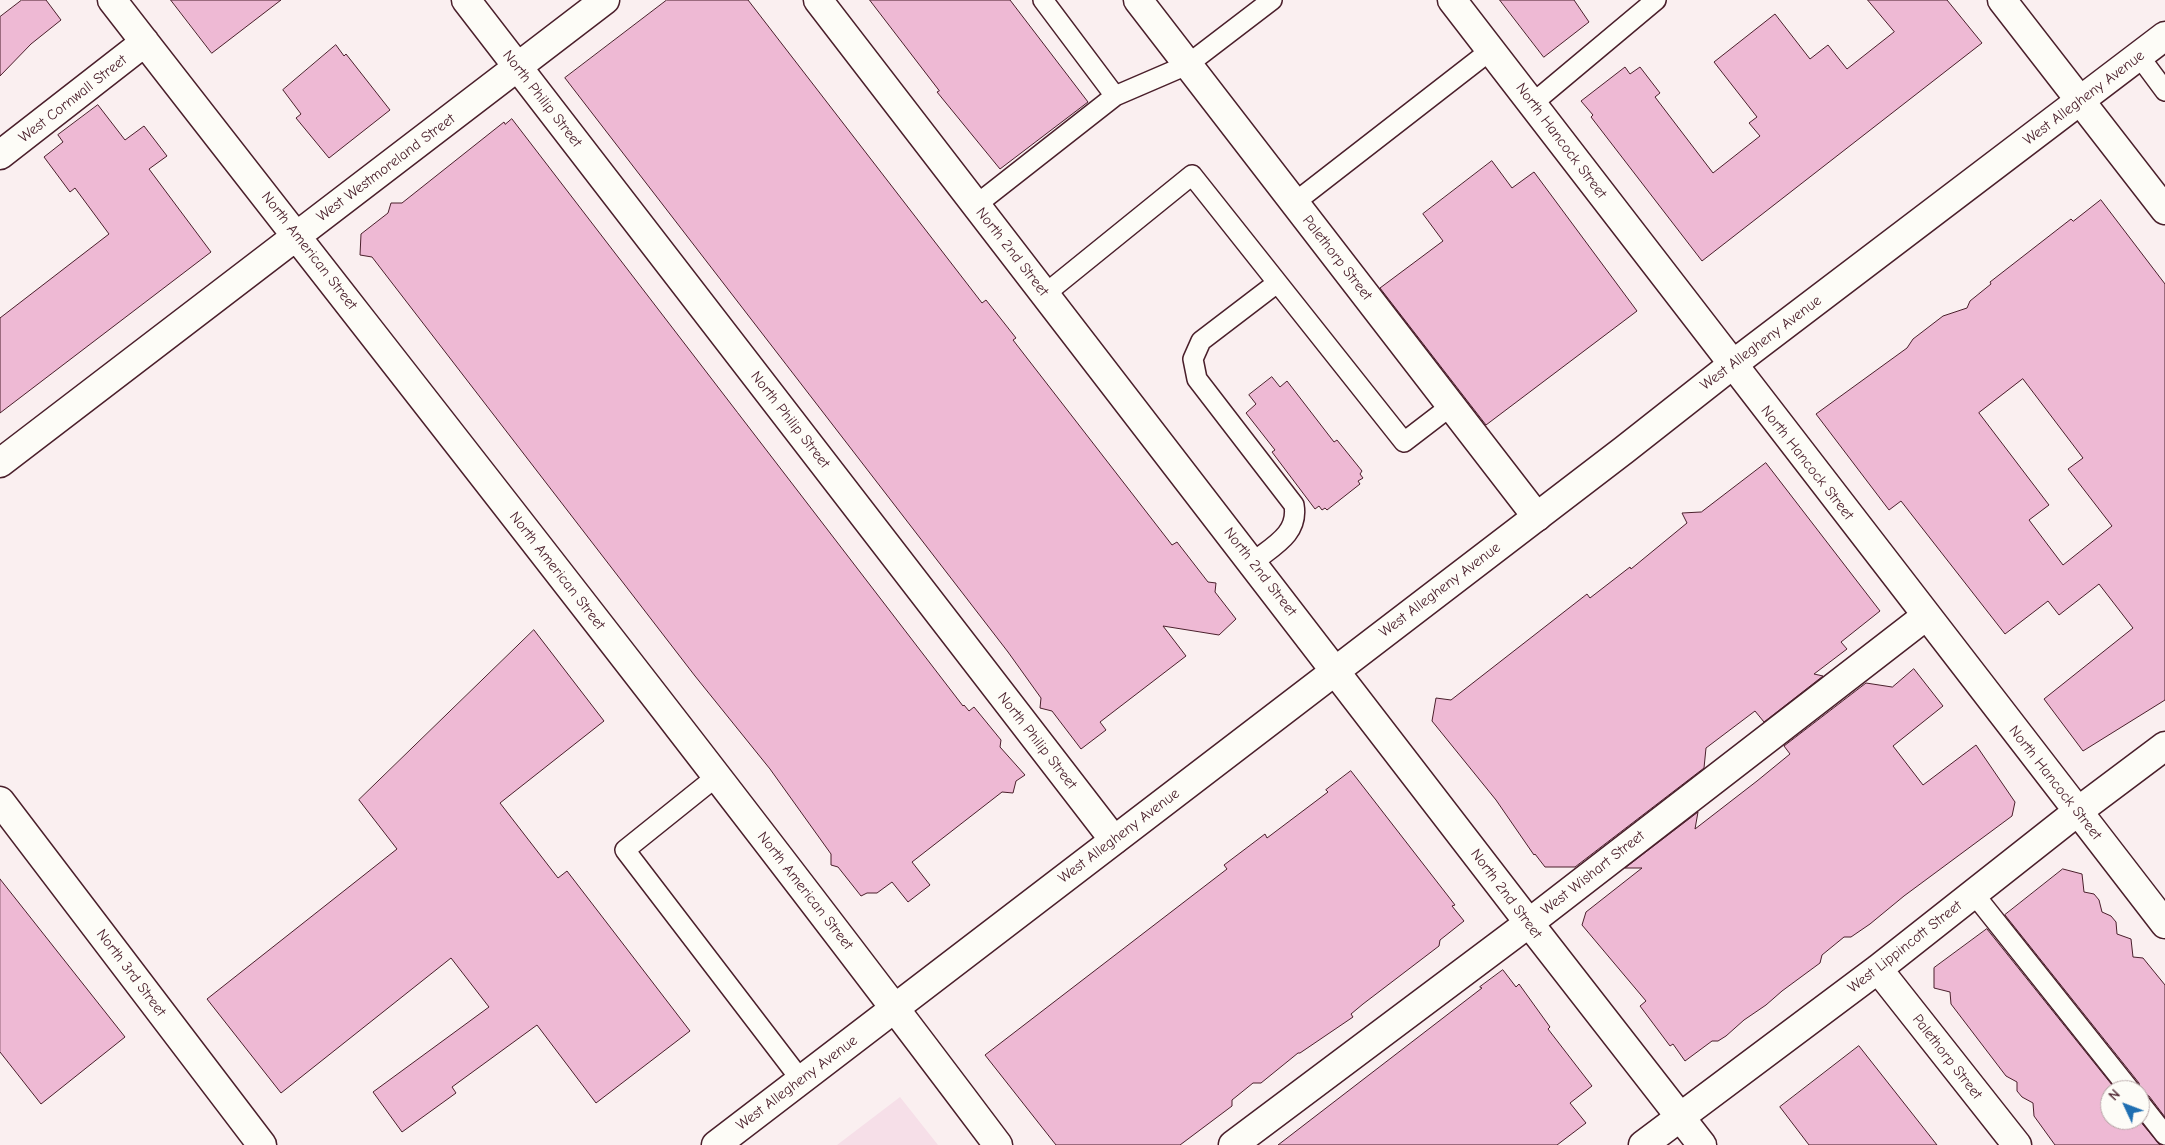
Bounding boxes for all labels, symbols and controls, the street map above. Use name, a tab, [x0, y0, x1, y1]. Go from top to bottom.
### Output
street label: North Philip Street	[499, 47, 585, 151]
street label: West Allegheny Avenue	[2020, 47, 2148, 149]
street label: West Cornwall Street	[15, 51, 131, 147]
street label: North Hancock Street	[1512, 80, 1610, 202]
street label: West Westmoreland Street	[313, 110, 459, 226]
street label: North American Street	[257, 188, 361, 314]
street label: North 2nd Street	[972, 204, 1052, 300]
street label: Palethorp Street	[1298, 212, 1376, 304]
street label: West Allegheny Avenue	[1697, 292, 1825, 394]
street label: North Philip Street	[747, 368, 833, 472]
street label: North Hancock Street	[1757, 402, 1857, 524]
street label: North American Street	[505, 508, 609, 634]
street label: North 2nd Street	[1220, 524, 1300, 620]
street label: West Allegheny Avenue	[1376, 539, 1504, 641]
street label: North Philip Street	[994, 689, 1080, 793]
street label: North Hancock Street	[2005, 722, 2105, 844]
street label: West Allegheny Avenue	[1055, 785, 1183, 887]
street label: West Wishart Street	[1538, 827, 1648, 919]
street label: North American Street	[753, 828, 857, 954]
street label: North 2nd Street	[1466, 846, 1546, 942]
street label: West Lippincott Street	[1844, 897, 1966, 997]
street label: North 3rd Street	[92, 926, 170, 1020]
street label: Palethorp Street	[1908, 1011, 1986, 1103]
street label: West Allegheny Avenue	[733, 1032, 861, 1134]
north arrow	[2100, 1080, 2150, 1130]
text: N	[2105, 1086, 2124, 1104]

